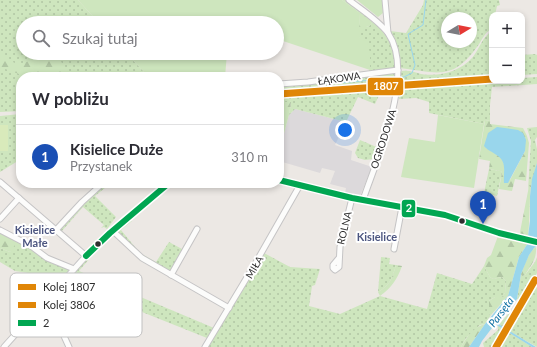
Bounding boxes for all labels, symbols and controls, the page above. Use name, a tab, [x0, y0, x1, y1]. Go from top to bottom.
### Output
north arrow	[441, 12, 477, 48]
map controls	[489, 12, 525, 84]
button: +	[489, 12, 525, 48]
search box	[16, 16, 284, 60]
icon: search	[30, 27, 52, 49]
text: Szukaj tutaj	[62, 29, 138, 47]
button: −	[489, 48, 525, 84]
street label: ŁĄKOWA	[317, 69, 361, 87]
line badge: 1807	[367, 77, 404, 96]
text: 1807	[373, 79, 399, 92]
text: W pobliżu	[32, 88, 109, 109]
street label: OGRODOWA	[368, 108, 398, 170]
your location	[335, 120, 355, 140]
text: Kisielice Duże	[70, 140, 163, 158]
text: 1	[41, 149, 49, 165]
text: 310 m	[231, 149, 268, 165]
text: Przystanek	[70, 158, 132, 174]
pin: 1	[470, 191, 496, 224]
line badge: 2	[401, 199, 416, 218]
text: 2	[406, 201, 412, 214]
street label: ROLNA	[334, 210, 354, 246]
unlabelled marker	[457, 216, 467, 226]
district label: Kisielice Małe	[15, 223, 55, 249]
district label: Kisielice	[357, 230, 397, 243]
unlabelled marker	[93, 239, 103, 249]
street label: MIŁA	[243, 253, 265, 280]
legend	[10, 273, 142, 337]
text: Kolej 1807	[43, 280, 96, 293]
water label: Parsęta	[485, 294, 516, 329]
text: Kolej 3806	[43, 298, 96, 311]
text: 2	[43, 316, 49, 329]

